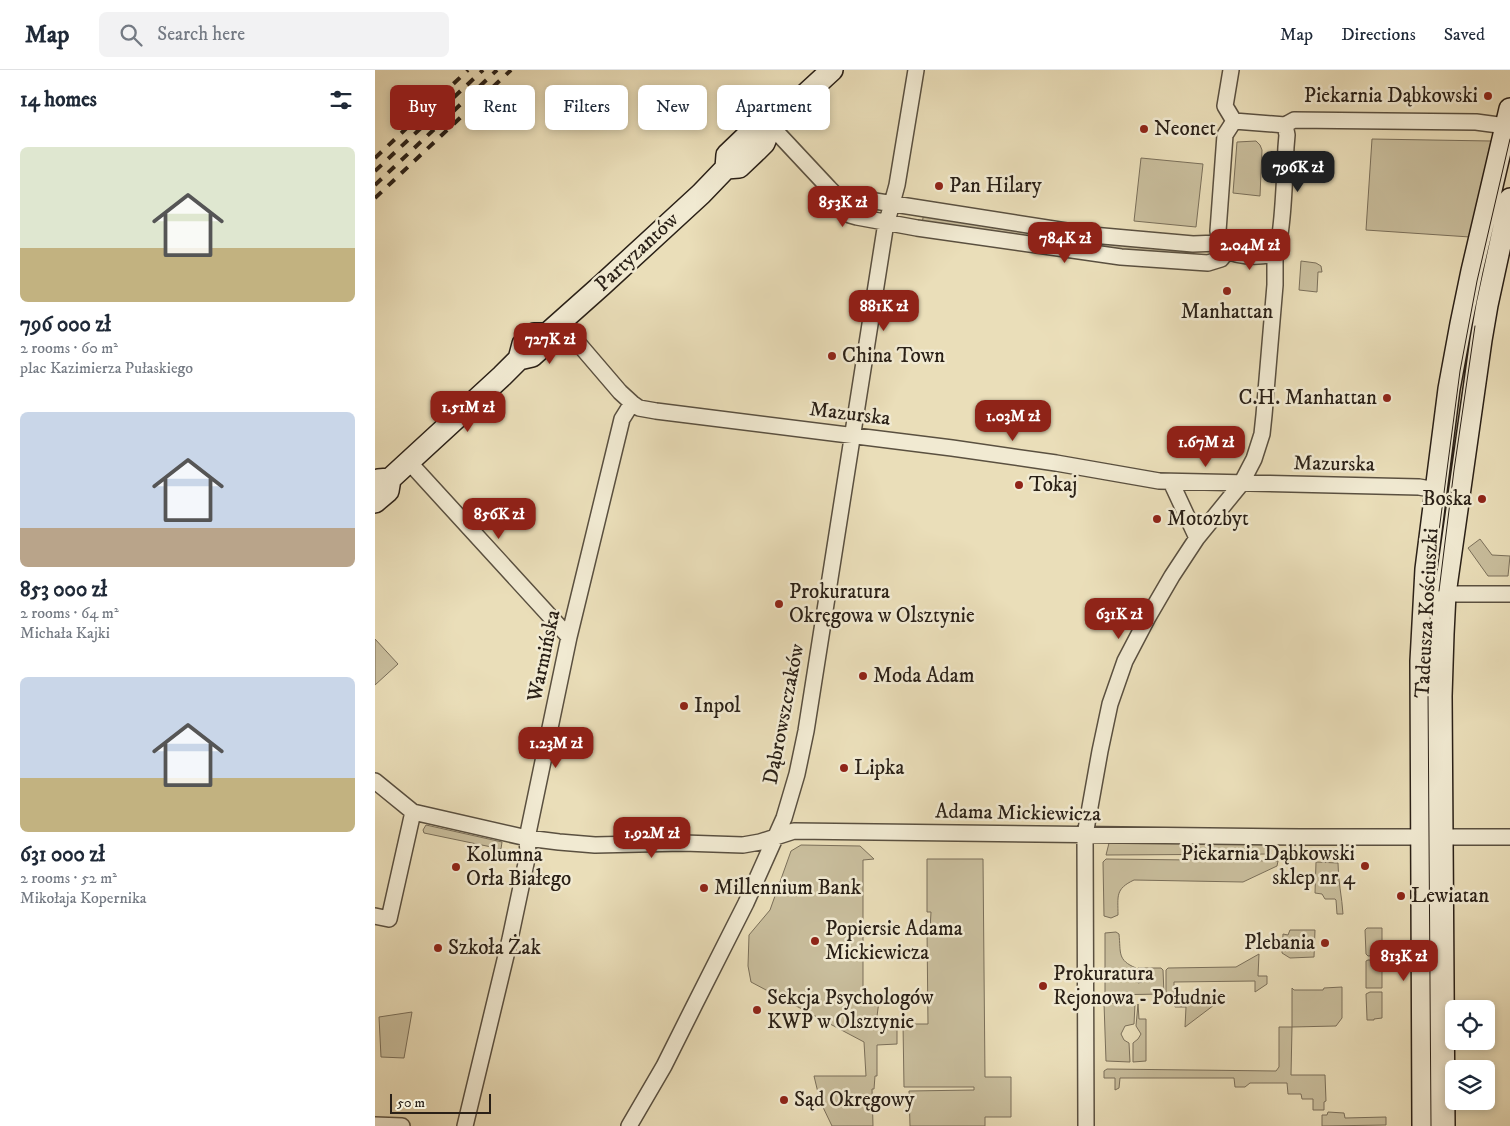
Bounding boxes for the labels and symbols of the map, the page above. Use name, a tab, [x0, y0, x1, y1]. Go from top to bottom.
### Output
place label: Piekarnia Dąbkowski	[1304, 83, 1478, 109]
marker: Piekarnia Dąbkowski	[1482, 90, 1494, 102]
place label: Neonet	[1154, 116, 1216, 142]
marker: Neonet	[1138, 123, 1150, 135]
pin: 796K zł	[1252, 150, 1344, 193]
place label: Pan Hilary	[949, 173, 1043, 199]
marker: Pan Hilary	[933, 180, 945, 192]
pin: 853K zł	[797, 186, 889, 228]
street label: Partyzantów	[590, 206, 685, 297]
pin: 784K zł	[1019, 222, 1111, 264]
pin: 2.04M zł	[1198, 228, 1302, 271]
marker: Manhattan	[1221, 285, 1233, 297]
pin: 881K zł	[838, 290, 930, 332]
place label: Manhattan	[1181, 299, 1273, 325]
pin: 727K zł	[504, 322, 596, 365]
place label: China Town	[842, 343, 945, 369]
marker: China Town	[826, 350, 838, 362]
place label: C.H. Manhattan	[1239, 385, 1377, 411]
pin: 1.51M zł	[416, 390, 520, 433]
marker: C.H. Manhattan	[1381, 392, 1393, 404]
street label: Mazurska	[808, 396, 892, 432]
pin: 1.03M zł	[961, 400, 1065, 442]
pin: 1.67M zł	[1154, 426, 1258, 468]
street label: Mazurska	[1293, 450, 1375, 478]
place label: Tokaj	[1029, 472, 1077, 498]
marker: Tokaj	[1013, 479, 1025, 491]
place label: Boska	[1422, 486, 1472, 512]
marker: Boska	[1476, 493, 1488, 505]
pin: 856K zł	[453, 498, 545, 540]
place label: Motozbyt	[1167, 506, 1249, 532]
marker: Motozbyt	[1151, 513, 1163, 525]
street label: Tadeusza Kościuszki	[1410, 527, 1444, 699]
place label: Prokuratura Okręgowa w Olsztynie	[789, 579, 975, 629]
marker: Prokuratura Okręgowa w Olsztynie	[773, 598, 785, 610]
pin: 631K zł	[1073, 598, 1165, 640]
street label: Warmińska	[521, 608, 566, 705]
street label: Dąbrowszczaków	[758, 641, 810, 787]
place label: Moda Adam	[873, 663, 975, 689]
marker: Moda Adam	[857, 670, 869, 682]
place label: Inpol	[694, 693, 741, 719]
marker: Inpol	[678, 700, 690, 712]
pin: 1.23M zł	[504, 726, 608, 769]
place label: Lipka	[854, 755, 904, 781]
marker: Lipka	[838, 762, 850, 774]
street label: Adama Mickiewicza	[935, 799, 1101, 827]
pin: 1.92M zł	[600, 816, 704, 859]
place label: Piekarnia Dąbkowski sklep nr 4	[1181, 841, 1356, 891]
place label: Kolumna Orła Białego	[466, 842, 571, 892]
marker: Piekarnia Dąbkowski sklep nr 4	[1359, 860, 1371, 872]
marker: Kolumna Orła Białego	[450, 861, 462, 873]
place label: Millennium Bank	[714, 875, 862, 901]
marker: Millennium Bank	[698, 882, 710, 894]
place label: Lewiatan	[1411, 883, 1489, 909]
marker: Lewiatan	[1395, 890, 1407, 902]
place label: Popiersie Adama Mickiewicza	[825, 916, 963, 966]
place label: Plebania	[1244, 930, 1315, 956]
place label: Szkoła Żak	[448, 934, 542, 961]
marker: Popiersie Adama Mickiewicza	[809, 935, 821, 947]
marker: Plebania	[1319, 937, 1331, 949]
pin: 813K zł	[1358, 940, 1450, 982]
marker: Szkoła Żak	[432, 942, 444, 954]
place label: Prokuratura Rejonowa - Południe	[1053, 961, 1226, 1011]
marker: Prokuratura Rejonowa - Południe	[1037, 980, 1049, 992]
place label: Sekcja Psychologów KWP w Olsztynie	[767, 985, 934, 1035]
marker: Sekcja Psychologów KWP w Olsztynie	[751, 1004, 763, 1016]
place label: Sąd Okręgowy	[794, 1087, 915, 1113]
scale bar	[390, 1091, 491, 1114]
marker: Sąd Okręgowy	[778, 1094, 790, 1106]

